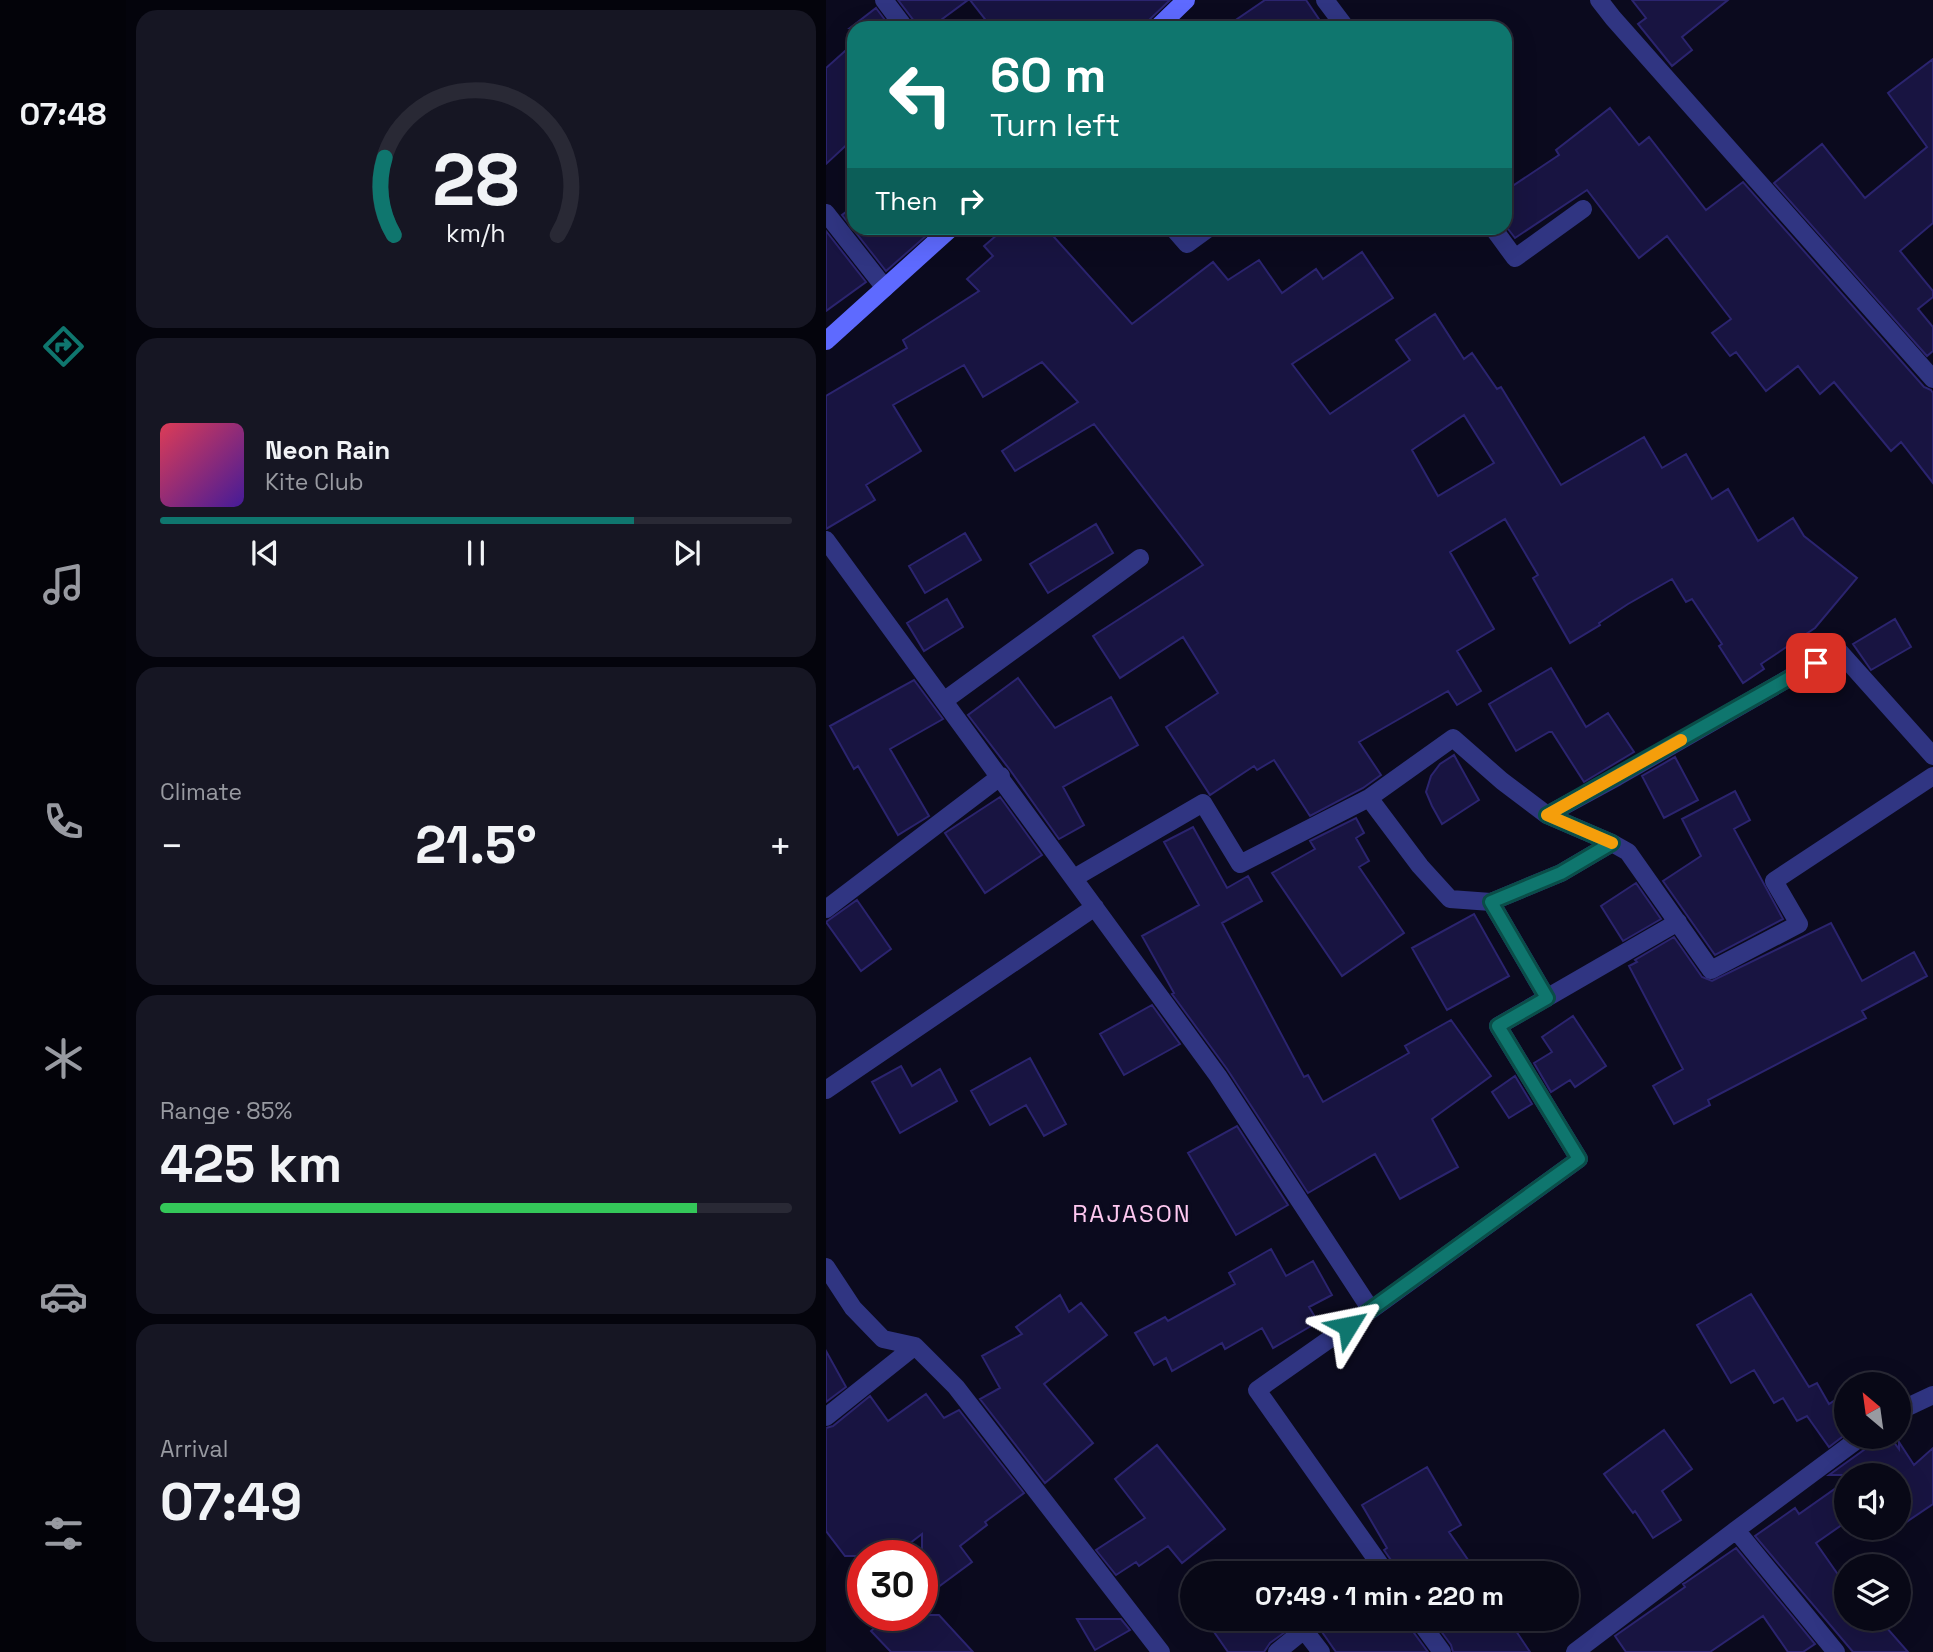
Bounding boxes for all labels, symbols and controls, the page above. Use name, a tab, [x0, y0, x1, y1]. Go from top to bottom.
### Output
text: 60 m	[990, 44, 1106, 106]
icon: left	[875, 49, 966, 140]
text: 07:48	[20, 94, 106, 134]
text: Turn left	[990, 105, 1120, 145]
text: 28	[433, 134, 519, 227]
icon: right	[952, 182, 990, 220]
text: Then	[875, 184, 938, 218]
text: km/h	[446, 217, 506, 249]
icon: directions	[39, 322, 88, 371]
text: Neon Rain	[265, 433, 390, 467]
text: Kite Club	[265, 467, 364, 497]
icon: previous	[246, 534, 284, 572]
icon: pause	[457, 534, 495, 572]
icon: next	[668, 534, 706, 572]
icon: music	[39, 560, 88, 609]
pin	[1786, 633, 1846, 693]
icon: arrive	[1797, 644, 1835, 682]
text: Climate	[160, 777, 242, 807]
icon: phone	[39, 797, 88, 846]
text: 21.5°	[415, 812, 537, 878]
text: −	[160, 822, 184, 870]
text: +	[768, 822, 792, 870]
icon: climate	[39, 1034, 88, 1083]
text: Range · 85%	[160, 1096, 292, 1126]
text: 425 km	[160, 1131, 342, 1197]
district label: RAJASON	[1072, 1198, 1192, 1229]
icon: car	[39, 1272, 88, 1321]
position arrow	[1311, 1289, 1385, 1363]
north arrow	[1834, 1372, 1911, 1449]
map controls	[1834, 1372, 1911, 1631]
text: Arrival	[160, 1434, 228, 1464]
button: sound	[1834, 1463, 1911, 1540]
text: 07:49	[160, 1469, 302, 1535]
icon: filters	[39, 1509, 88, 1558]
speed limit sign: 30	[847, 1540, 938, 1631]
button: layers	[1834, 1554, 1911, 1631]
text: 07:49 · 1 min · 220 m	[1255, 1579, 1504, 1613]

